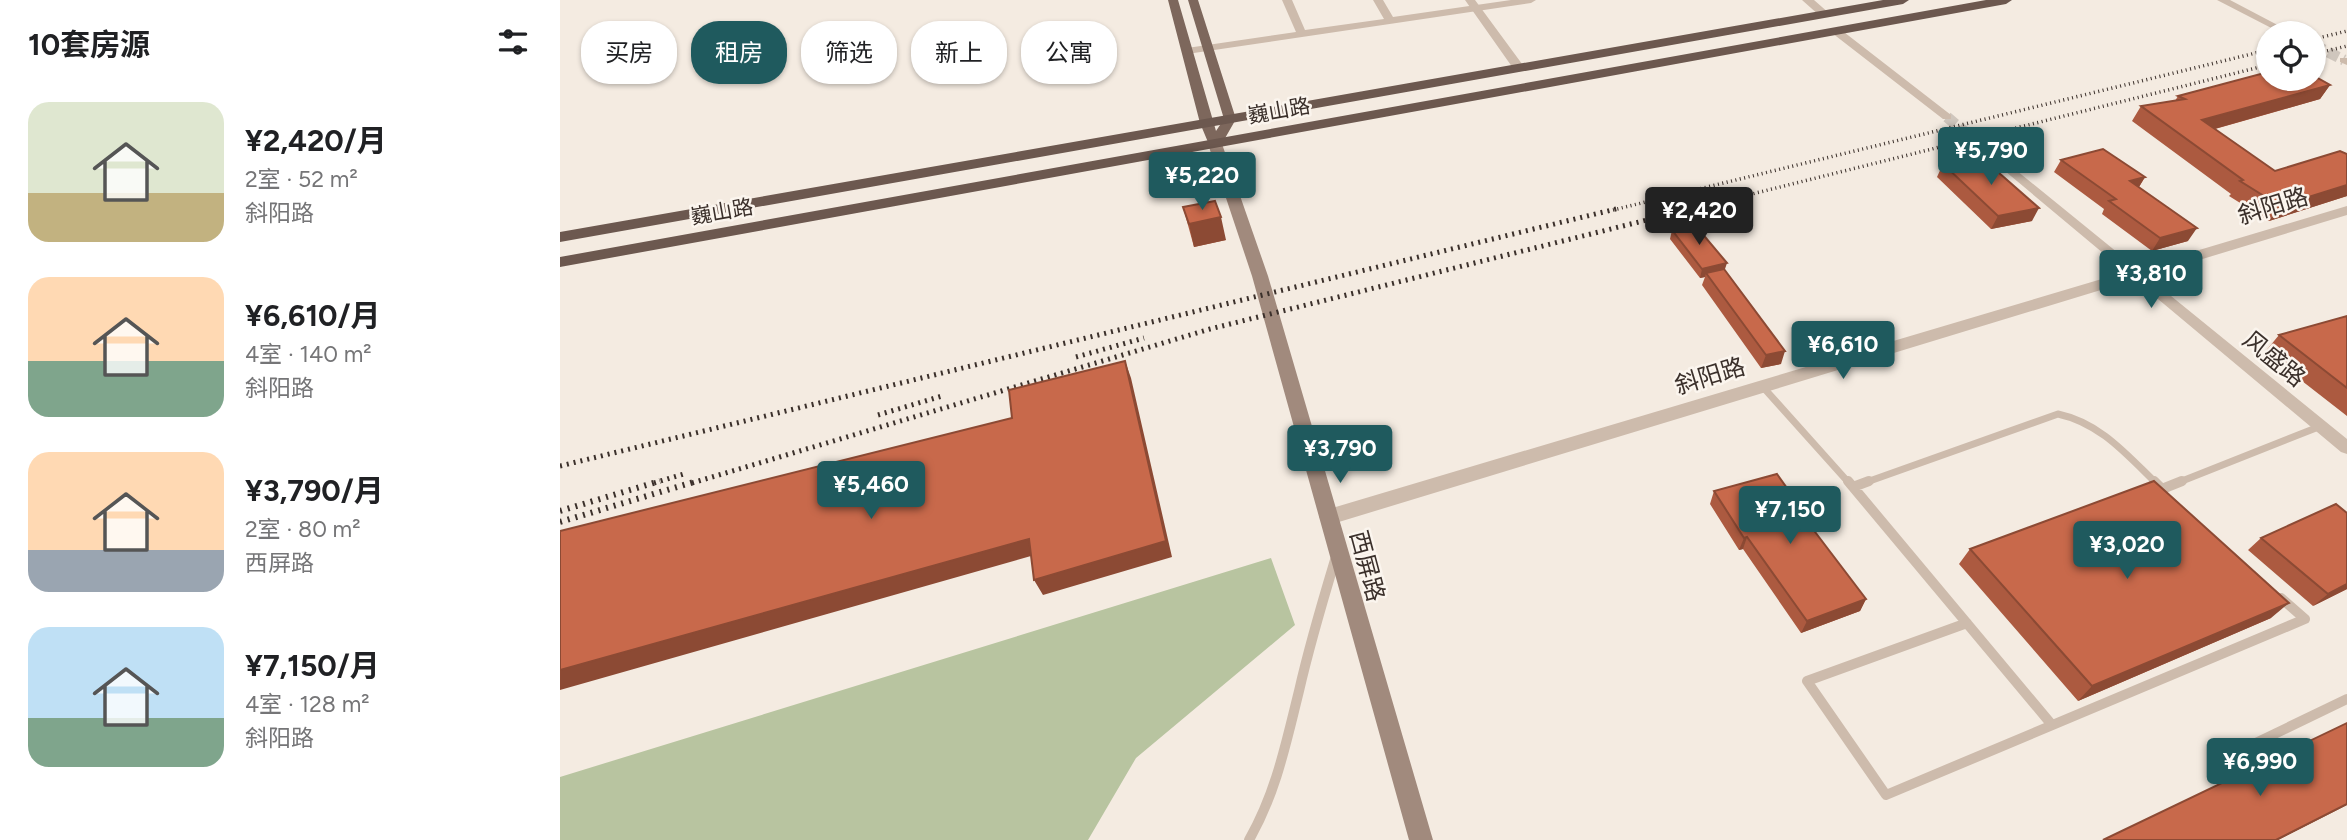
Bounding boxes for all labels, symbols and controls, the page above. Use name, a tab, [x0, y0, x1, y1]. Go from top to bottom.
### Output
chip: 买房	[581, 21, 677, 84]
chip: 租房	[691, 21, 787, 84]
chip: 筛选	[801, 21, 897, 84]
chip: 新上	[911, 21, 1007, 84]
chip: 公寓	[1021, 21, 1117, 84]
map controls	[2256, 21, 2326, 91]
button: locate	[2256, 21, 2326, 91]
icon: filters	[494, 23, 532, 61]
text: 10套房源	[28, 26, 150, 63]
street label: 巍山路	[1246, 93, 1312, 128]
text: ¥2,420/月	[245, 122, 387, 159]
pin: ¥5,790	[1934, 128, 2048, 187]
icon: home	[84, 130, 168, 214]
text: ¥5,790	[1954, 136, 2028, 164]
pin: ¥5,220	[1145, 152, 1259, 212]
text: ¥5,220	[1165, 161, 1239, 189]
text: 2室 · 52 m²	[245, 165, 358, 193]
street label: 斜阳路	[2234, 181, 2312, 230]
pin: ¥2,420	[1642, 188, 1756, 247]
street label: 巍山路	[689, 194, 755, 229]
text: ¥2,420	[1661, 196, 1737, 224]
text: 斜阳路	[245, 199, 314, 227]
pin: ¥3,810	[2094, 250, 2208, 310]
text: ¥3,810	[2115, 259, 2187, 287]
text: ¥6,610/月	[245, 297, 380, 334]
icon: home	[84, 305, 168, 389]
pin: ¥6,610	[1786, 322, 1900, 381]
street label: 风盛路	[2237, 325, 2311, 393]
text: ¥6,610	[1808, 330, 1878, 358]
text: 4室 · 140 m²	[245, 340, 372, 368]
street label: 斜阳路	[1671, 351, 1749, 400]
text: 斜阳路	[245, 374, 314, 402]
pin: ¥3,790	[1283, 426, 1397, 485]
text: ¥3,790	[1303, 434, 1377, 462]
pin: ¥5,460	[814, 462, 928, 521]
text: ¥5,460	[833, 470, 909, 498]
text: ¥3,790/月	[245, 472, 384, 509]
icon: home	[84, 480, 168, 564]
pin: ¥7,150	[1733, 486, 1847, 546]
text: ¥7,150	[1755, 495, 1825, 523]
text: 2室 · 80 m²	[245, 515, 360, 543]
pin: ¥3,020	[2070, 522, 2184, 581]
street label: 西屏路	[1344, 527, 1391, 604]
text: ¥3,020	[2089, 530, 2165, 558]
text: 西屏路	[245, 549, 314, 577]
text: ¥7,150/月	[245, 647, 380, 684]
icon: home	[84, 655, 168, 739]
text: 4室 · 128 m²	[245, 690, 370, 718]
text: 斜阳路	[245, 724, 314, 752]
pin: ¥6,990	[2203, 738, 2317, 798]
text: ¥6,990	[2223, 747, 2297, 775]

